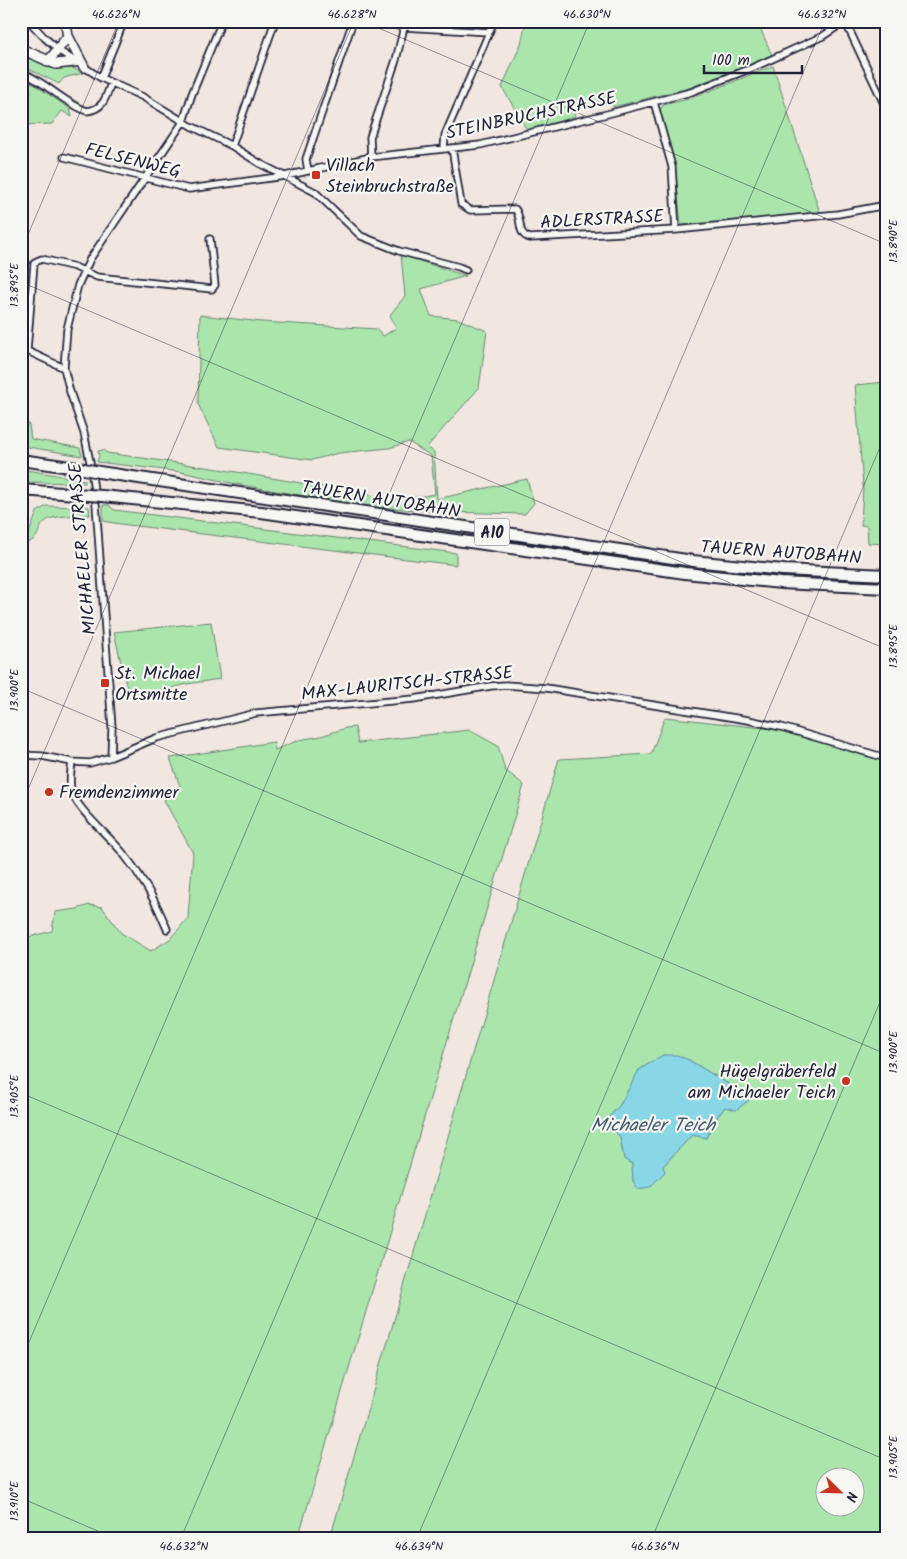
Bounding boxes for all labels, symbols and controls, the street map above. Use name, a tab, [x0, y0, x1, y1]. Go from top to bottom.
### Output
text: 46.626°N	[92, 5, 140, 24]
text: 46.628°N	[327, 5, 377, 24]
text: 46.630°N	[563, 5, 611, 24]
text: 46.632°N	[798, 5, 846, 24]
scale bar	[704, 42, 802, 74]
text: 100 m	[712, 49, 750, 73]
street label: STEINBRUCHSTRASSE	[444, 84, 620, 149]
street label: FELSENWEG	[82, 136, 184, 187]
place label: Villach Steinbruchstraße	[326, 152, 454, 202]
marker: Villach Steinbruchstraße	[310, 169, 322, 181]
street label: ADLERSTRASSE	[540, 203, 665, 238]
text: 13.890°E	[884, 218, 903, 263]
text: 13.895°E	[5, 262, 24, 307]
street label: MICHAELER STRASSE	[61, 461, 105, 636]
street label: TAUERN AUTOBAHN	[299, 474, 462, 527]
road number: A10	[474, 518, 510, 546]
street label: TAUERN AUTOBAHN	[700, 533, 862, 574]
text: 13.895°E	[884, 623, 903, 668]
street label: MAX-LAURITSCH-STRASSE	[300, 659, 515, 710]
place label: St. Michael Ortsmitte	[115, 660, 201, 710]
text: 13.900°E	[5, 668, 24, 711]
marker: St. Michael Ortsmitte	[99, 677, 111, 689]
place label: Fremdenzimmer	[59, 779, 179, 808]
marker: Fremdenzimmer	[43, 786, 55, 798]
text: 13.900°E	[884, 1030, 903, 1073]
place label: Hügelgräberfeld am Michaeler Teich	[688, 1058, 837, 1108]
text: 13.905°E	[5, 1074, 24, 1117]
marker: Hügelgräberfeld am Michaeler Teich	[840, 1075, 852, 1087]
water label: Michaeler Teich	[591, 1111, 717, 1141]
text: 13.905°E	[884, 1435, 903, 1478]
north arrow	[814, 1466, 864, 1516]
text: 13.910°E	[5, 1480, 24, 1521]
text: N	[839, 1488, 863, 1505]
text: 46.632°N	[160, 1537, 208, 1556]
text: 46.634°N	[395, 1537, 443, 1556]
text: 46.636°N	[631, 1537, 679, 1556]

